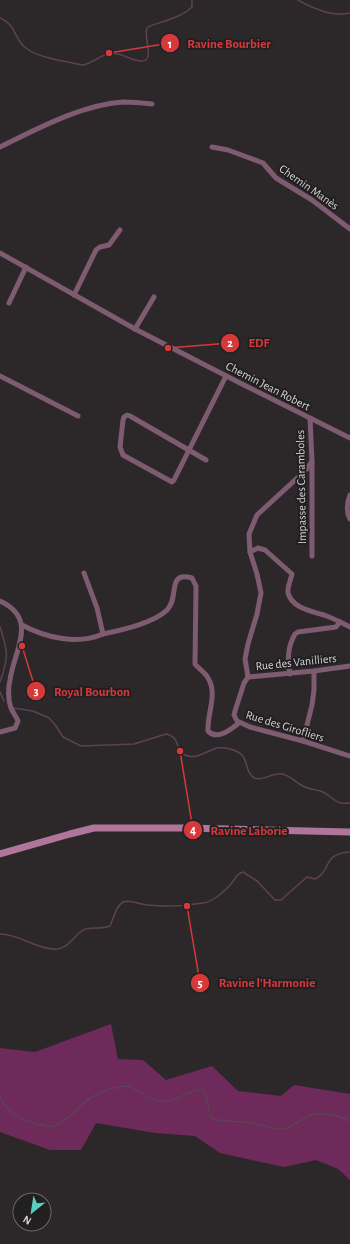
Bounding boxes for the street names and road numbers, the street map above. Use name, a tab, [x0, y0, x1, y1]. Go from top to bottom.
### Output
street label: Chemin Manès	[277, 162, 341, 212]
street label: Chemin Jean Robert	[224, 360, 312, 412]
street label: Impasse des Caramboles	[294, 430, 308, 544]
street label: Rue des Vanilliers	[255, 652, 337, 672]
street label: Rue des Girofliers	[244, 708, 326, 744]

